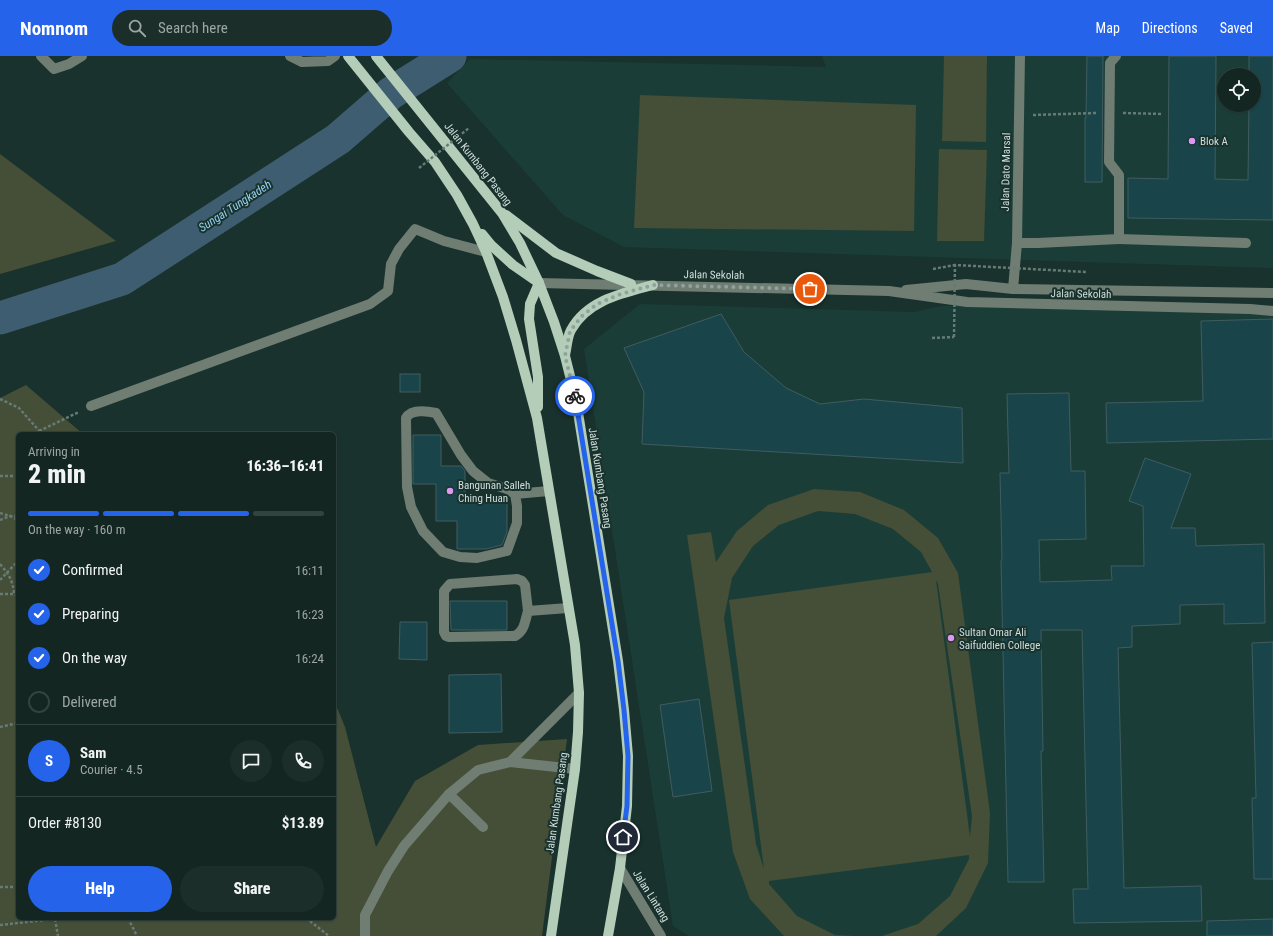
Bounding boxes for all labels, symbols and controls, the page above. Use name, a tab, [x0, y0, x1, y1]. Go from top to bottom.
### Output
search box	[112, 10, 392, 46]
text: Nomnom	[20, 17, 88, 40]
icon: search	[126, 17, 148, 39]
text: Search here	[158, 19, 228, 37]
text: Map	[1096, 20, 1120, 36]
text: Directions	[1142, 20, 1198, 36]
text: Saved	[1220, 20, 1253, 36]
map controls	[1217, 68, 1261, 112]
button: locate	[1217, 68, 1261, 112]
street label: Jalan Kumbang Pasang	[441, 120, 515, 208]
street label: Jalan Dato Marsal	[999, 133, 1013, 211]
place label: Blok A	[1200, 135, 1229, 148]
marker: Blok A	[1187, 136, 1197, 146]
water label: Sungai Tungkadeh	[196, 177, 274, 235]
street label: Jalan Sekolah	[684, 268, 744, 282]
pin	[793, 272, 827, 306]
icon: bag	[799, 278, 821, 300]
street label: Jalan Sekolah	[1051, 287, 1111, 301]
courier	[555, 376, 595, 416]
icon: bike	[564, 385, 586, 407]
street label: Jalan Kumbang Pasang	[586, 427, 614, 529]
text: Arriving in	[28, 444, 80, 459]
text: 16:36–16:41	[246, 457, 324, 475]
text: 2 min	[28, 459, 86, 489]
place label: Bangunan Salleh Ching Huan	[458, 479, 530, 505]
marker: Bangunan Salleh Ching Huan	[445, 486, 455, 496]
text: On the way · 160 m	[28, 522, 125, 537]
icon: check	[28, 559, 50, 581]
text: Confirmed	[62, 561, 123, 579]
text: 16:11	[295, 563, 324, 578]
icon: check	[28, 603, 50, 625]
text: Preparing	[62, 605, 119, 623]
text: 16:23	[295, 607, 324, 622]
place label: Sultan Omar Ali Saifuddien College	[959, 626, 1040, 652]
marker: Sultan Omar Ali Saifuddien College	[946, 633, 956, 643]
icon: check	[28, 647, 50, 669]
text: On the way	[62, 649, 127, 667]
text: 16:24	[295, 651, 324, 666]
text: Delivered	[62, 693, 117, 711]
button: chat	[230, 740, 272, 782]
button: phone	[282, 740, 324, 782]
text: Sam	[80, 744, 106, 762]
text: S	[45, 752, 53, 770]
street label: Jalan Kumbang Pasang	[543, 752, 571, 854]
text: Courier · 4.5	[80, 762, 143, 777]
text: Order #8130	[28, 814, 102, 832]
text: $13.89	[282, 814, 324, 832]
pin	[606, 820, 640, 854]
icon: home	[612, 826, 634, 848]
button: Help	[28, 866, 172, 912]
button: Share	[180, 866, 324, 912]
street label: Jalan Lintang	[630, 868, 672, 924]

